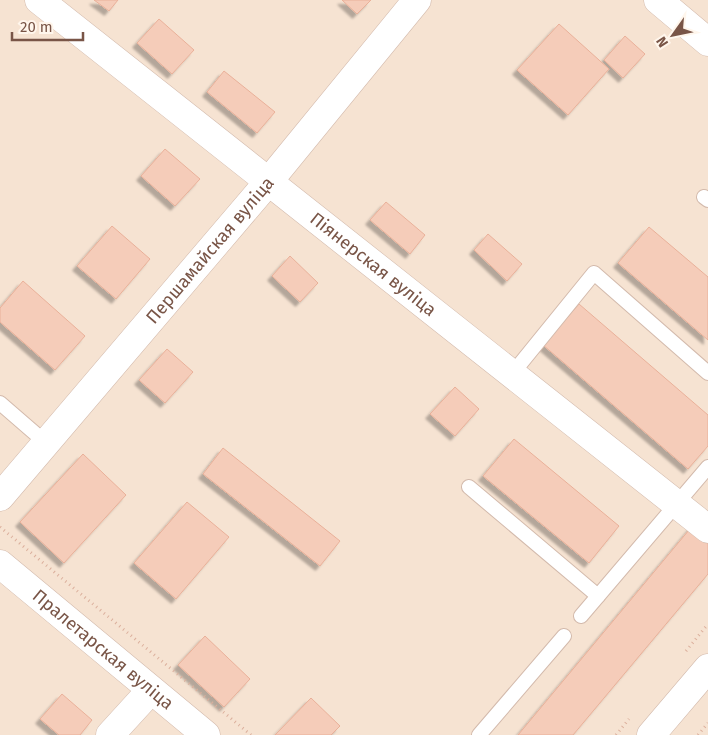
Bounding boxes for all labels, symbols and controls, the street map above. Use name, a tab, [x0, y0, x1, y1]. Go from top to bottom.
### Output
scale bar	[12, 10, 84, 42]
north arrow	[648, 10, 698, 60]
text: 20 m	[20, 18, 53, 36]
text: N	[653, 33, 672, 50]
street label: Першамайская вуліца	[141, 172, 279, 328]
street label: Піянерская вуліца	[306, 208, 441, 321]
street label: Пралетарская вуліца	[28, 585, 178, 714]

